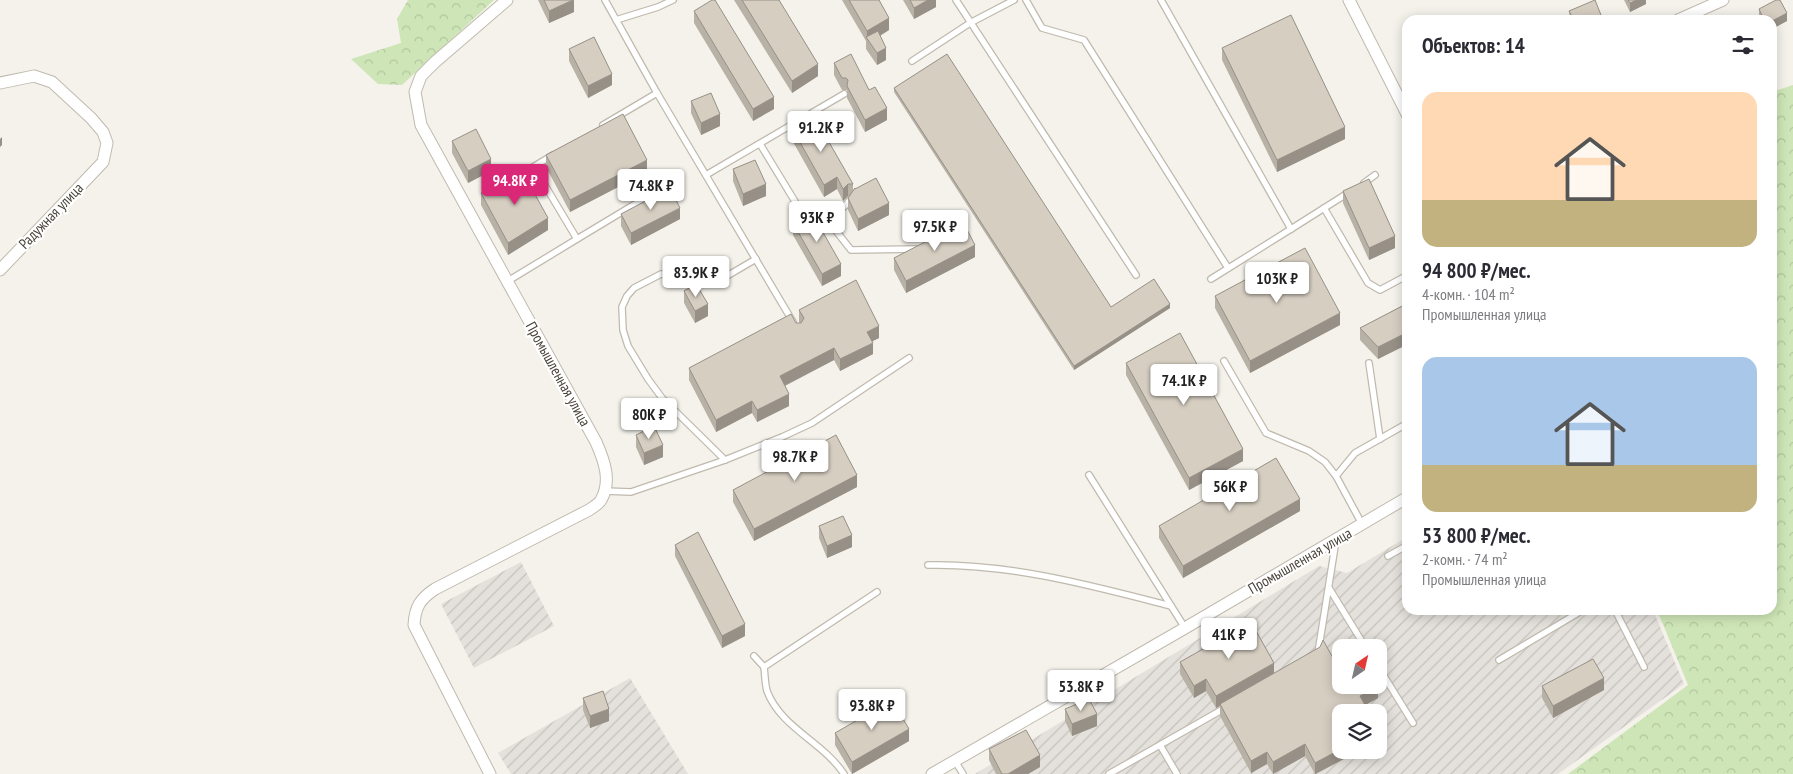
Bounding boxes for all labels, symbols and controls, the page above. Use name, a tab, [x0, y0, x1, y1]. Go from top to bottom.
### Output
icon: filters	[1729, 31, 1757, 59]
text: Объектов: 14	[1422, 32, 1525, 59]
pin: 91.2K ₽	[775, 110, 867, 153]
text: 91.2K ₽	[798, 117, 844, 137]
icon: home	[1545, 124, 1635, 214]
pin: 94.8K ₽	[469, 164, 561, 206]
pin: 74.8K ₽	[605, 168, 697, 211]
text: 94.8K ₽	[492, 170, 538, 190]
text: 74.8K ₽	[628, 175, 674, 195]
street label: Радужная улица	[14, 179, 87, 253]
pin: 93K ₽	[782, 200, 852, 243]
text: 93K ₽	[800, 207, 834, 227]
pin: 97.5K ₽	[889, 210, 981, 252]
text: 97.5K ₽	[913, 216, 957, 236]
pin: 83.9K ₽	[650, 256, 742, 298]
text: 94 800 ₽/мес.	[1422, 257, 1531, 284]
text: 83.9K ₽	[673, 262, 719, 282]
pin: 103K ₽	[1236, 262, 1318, 304]
text: 103K ₽	[1256, 268, 1298, 288]
text: 4-комн. · 104 m²	[1422, 284, 1515, 304]
text: Промышленная улица	[1422, 304, 1546, 324]
street label: Промышленная улица	[522, 318, 595, 429]
pin: 74.1K ₽	[1138, 364, 1230, 406]
text: 74.1K ₽	[1161, 370, 1207, 390]
icon: home	[1545, 389, 1635, 479]
pin: 80K ₽	[614, 398, 684, 440]
text: 80K ₽	[632, 404, 666, 424]
pin: 98.7K ₽	[749, 440, 841, 482]
text: 98.7K ₽	[772, 446, 818, 466]
pin: 56K ₽	[1195, 470, 1265, 512]
text: 56K ₽	[1213, 476, 1247, 496]
text: 53 800 ₽/мес.	[1422, 522, 1531, 549]
street label: Промышленная улица	[1244, 523, 1355, 598]
text: 2-комн. · 74 m²	[1422, 549, 1508, 569]
text: Промышленная улица	[1422, 569, 1546, 589]
pin: 41K ₽	[1194, 618, 1264, 660]
text: 41K ₽	[1212, 624, 1246, 644]
north arrow	[1332, 639, 1388, 694]
map controls	[1332, 639, 1387, 759]
pin: 53.8K ₽	[1035, 670, 1127, 712]
text: 53.8K ₽	[1058, 676, 1104, 696]
pin: 93.8K ₽	[826, 688, 918, 731]
text: 93.8K ₽	[849, 695, 895, 715]
button: layers	[1332, 704, 1387, 759]

